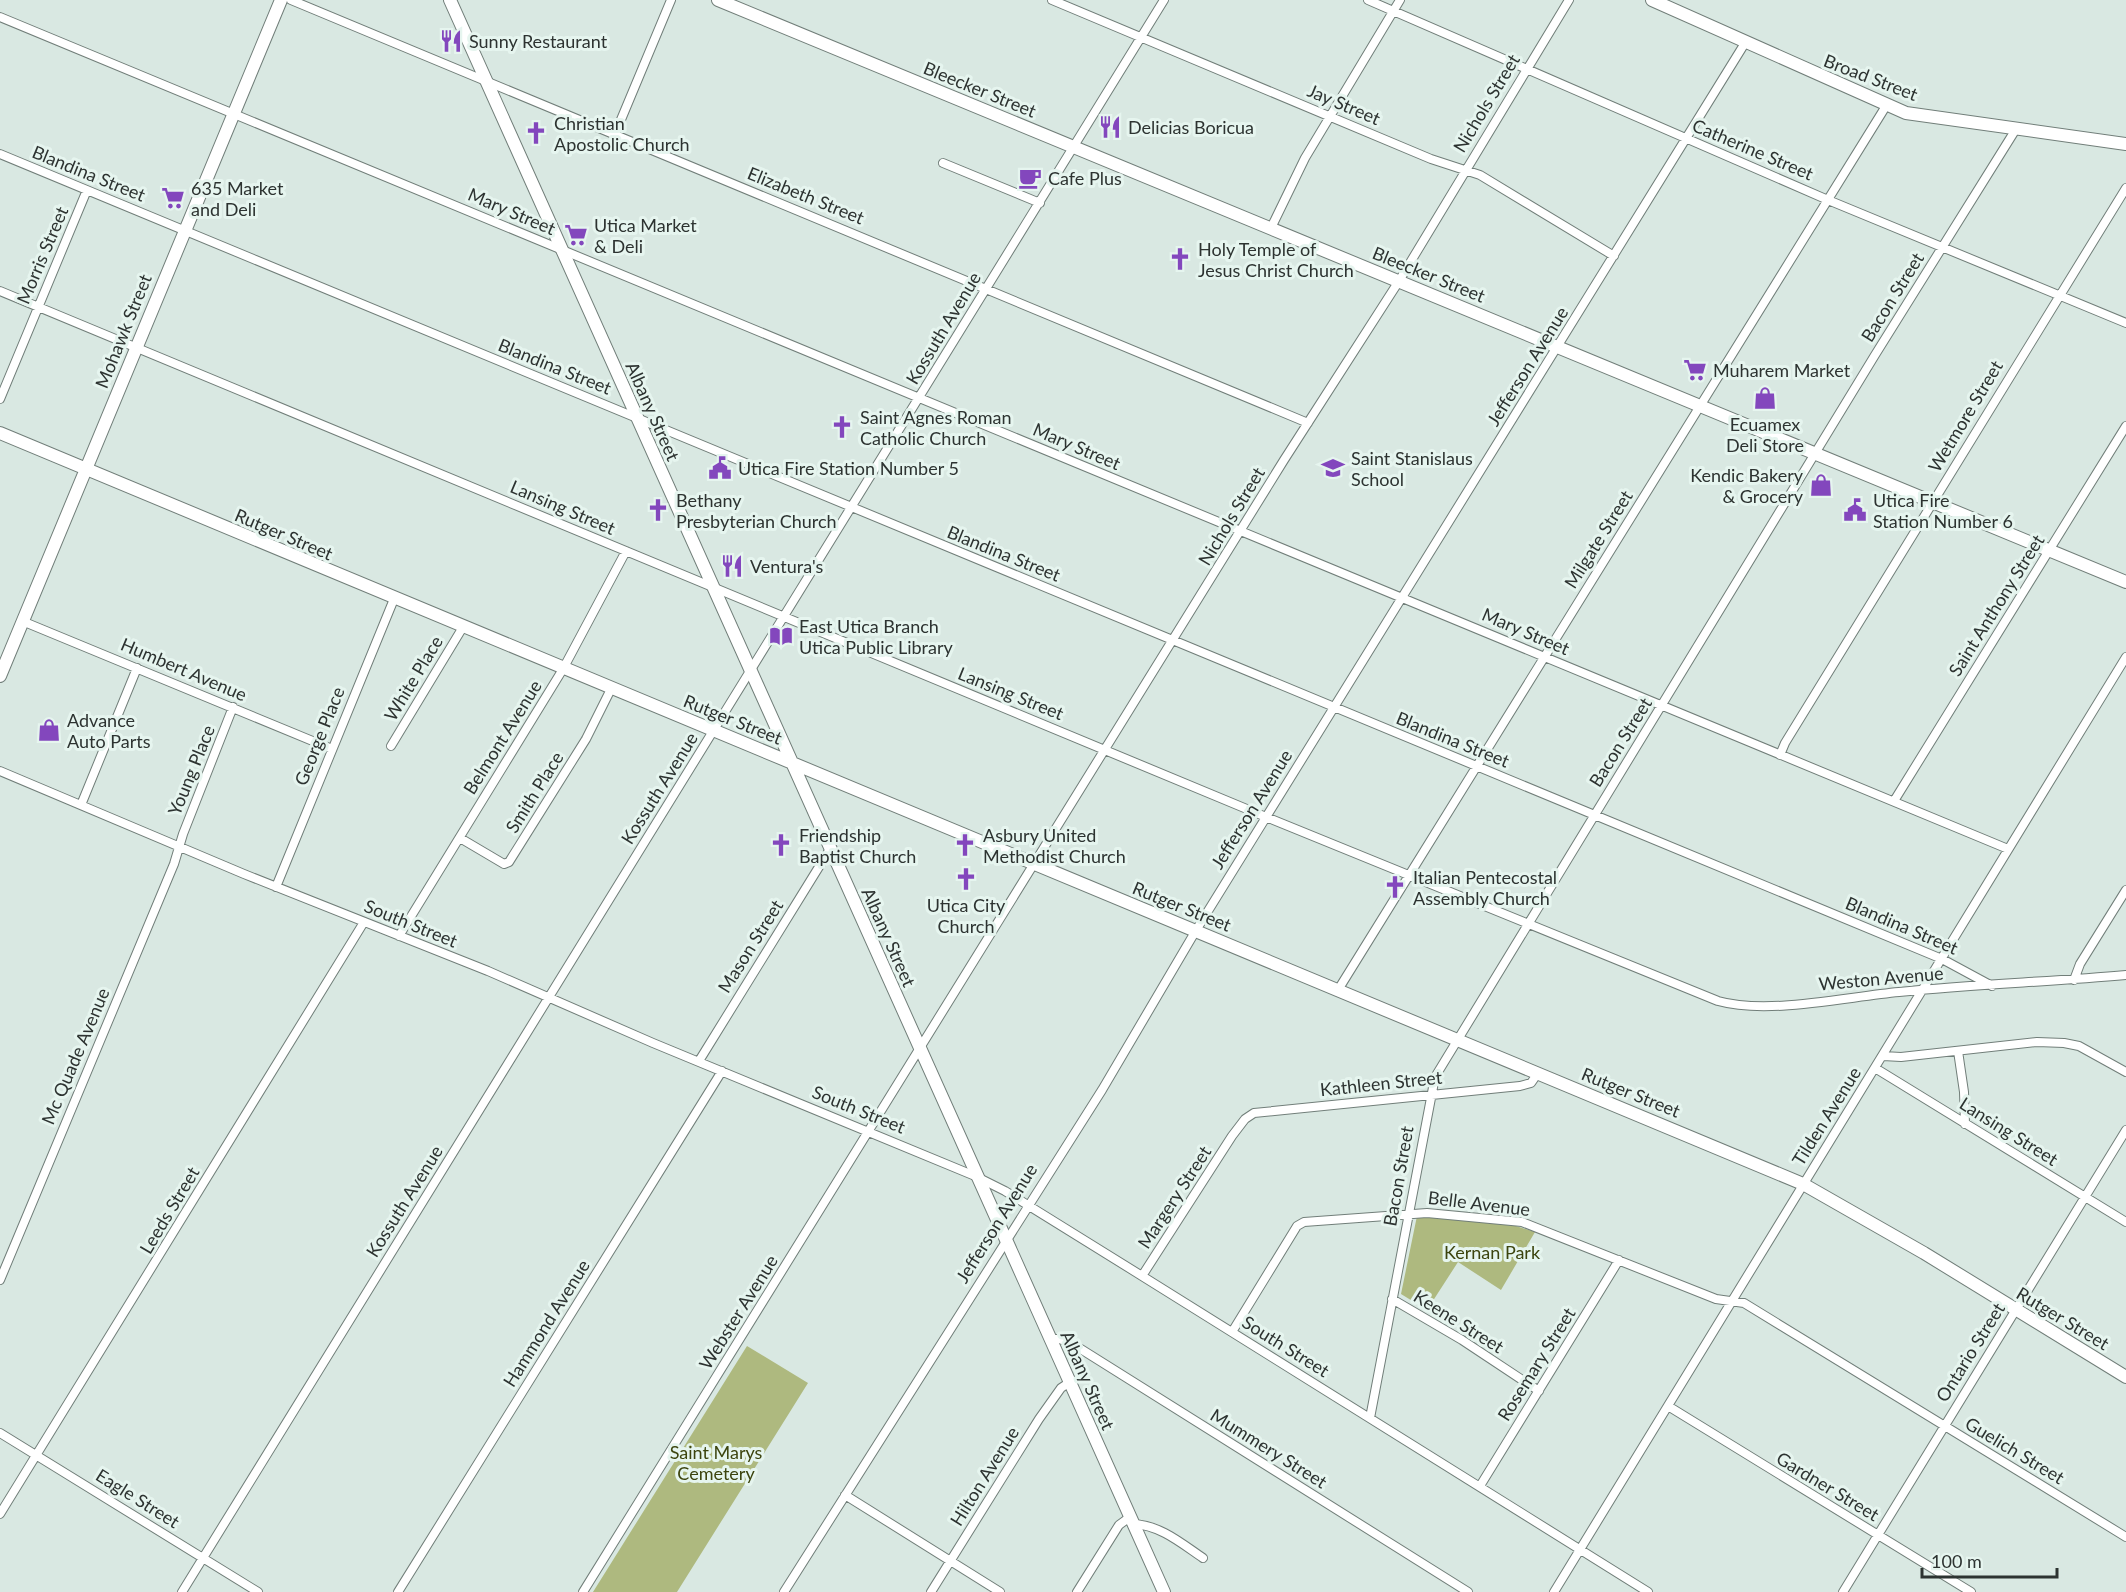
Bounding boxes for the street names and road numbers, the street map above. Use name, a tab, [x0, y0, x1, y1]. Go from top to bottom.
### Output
street label: Nichols Street	[1448, 49, 1524, 156]
street label: Broad Street	[1821, 49, 1922, 105]
street label: Bleecker Street	[920, 56, 1040, 122]
street label: Jay Street	[1304, 79, 1384, 129]
street label: Catherine Street	[1689, 114, 1817, 185]
street label: Blandina Street	[29, 140, 149, 206]
street label: Elizabeth Street	[744, 162, 868, 229]
street label: Mary Street	[465, 183, 559, 239]
street label: Morris Street	[12, 202, 73, 307]
street label: Bleecker Street	[1369, 241, 1489, 307]
street label: Bacon Street	[1856, 248, 1928, 346]
street label: Kossuth Avenue	[901, 268, 985, 388]
street label: Mohawk Street	[90, 270, 156, 391]
street label: Jefferson Avenue	[1482, 302, 1572, 430]
street label: Blandina Street	[495, 333, 615, 399]
street label: Wetmore Street	[1923, 356, 2007, 476]
street label: Albany Street	[621, 358, 685, 464]
street label: Mary Street	[1030, 418, 1124, 474]
street label: Nichols Street	[1193, 462, 1269, 569]
street label: Lansing Street	[507, 475, 619, 539]
street label: Milgate Street	[1559, 486, 1637, 592]
street label: Rutger Street	[232, 503, 337, 565]
street label: Blandina Street	[944, 520, 1064, 586]
street label: Saint Anthony Street	[1944, 530, 2049, 680]
street label: Mary Street	[1479, 603, 1573, 659]
street label: White Place	[379, 631, 447, 725]
street label: Humbert Avenue	[118, 633, 250, 705]
street label: Lansing Street	[955, 662, 1067, 724]
street label: Belmont Avenue	[458, 676, 546, 798]
street label: George Place	[289, 684, 349, 788]
street label: Rutger Street	[681, 689, 786, 749]
street label: Bacon Street	[1584, 693, 1656, 791]
street label: Blandina Street	[1393, 706, 1513, 772]
street label: Young Place	[163, 722, 219, 818]
street label: Kossuth Avenue	[616, 728, 702, 848]
street label: Jefferson Avenue	[1206, 745, 1296, 873]
street label: Smith Place	[500, 747, 568, 837]
street label: Rutger Street	[1130, 876, 1235, 936]
street label: Albany Street	[857, 884, 921, 990]
street label: Blandina Street	[1842, 891, 1962, 959]
street label: South Street	[361, 894, 461, 952]
street label: Mason Street	[713, 895, 788, 997]
street label: Weston Avenue	[1818, 962, 1944, 994]
street label: Mc Quade Avenue	[36, 984, 114, 1128]
street label: Rutger Street	[1579, 1062, 1684, 1122]
street label: Tilden Avenue	[1787, 1063, 1865, 1169]
street label: Kathleen Street	[1319, 1066, 1444, 1100]
street label: South Street	[809, 1080, 909, 1138]
street label: Lansing Street	[1956, 1092, 2063, 1170]
street label: Bacon Street	[1378, 1124, 1418, 1228]
street label: Kossuth Avenue	[361, 1141, 447, 1261]
street label: Margery Street	[1133, 1141, 1216, 1252]
street label: Jefferson Avenue	[951, 1159, 1041, 1287]
street label: Leeds Street	[134, 1162, 204, 1257]
street label: Belle Avenue	[1427, 1186, 1531, 1220]
street label: Webster Avenue	[694, 1251, 782, 1373]
street label: Hammond Avenue	[498, 1255, 594, 1391]
street label: Rutger Street	[2013, 1282, 2114, 1355]
street label: Keene Street	[1410, 1285, 1508, 1358]
street label: Ontario Street	[1931, 1298, 2009, 1406]
street label: Rosemary Street	[1492, 1303, 1580, 1425]
street label: South Street	[1238, 1311, 1334, 1382]
street label: Albany Street	[1056, 1327, 1120, 1433]
street label: Mummery Street	[1207, 1403, 1332, 1493]
street label: Guelich Street	[1961, 1412, 2069, 1488]
street label: Hilton Avenue	[945, 1422, 1023, 1530]
street label: Gardner Street	[1773, 1447, 1884, 1526]
street label: Eagle Street	[92, 1464, 184, 1533]

